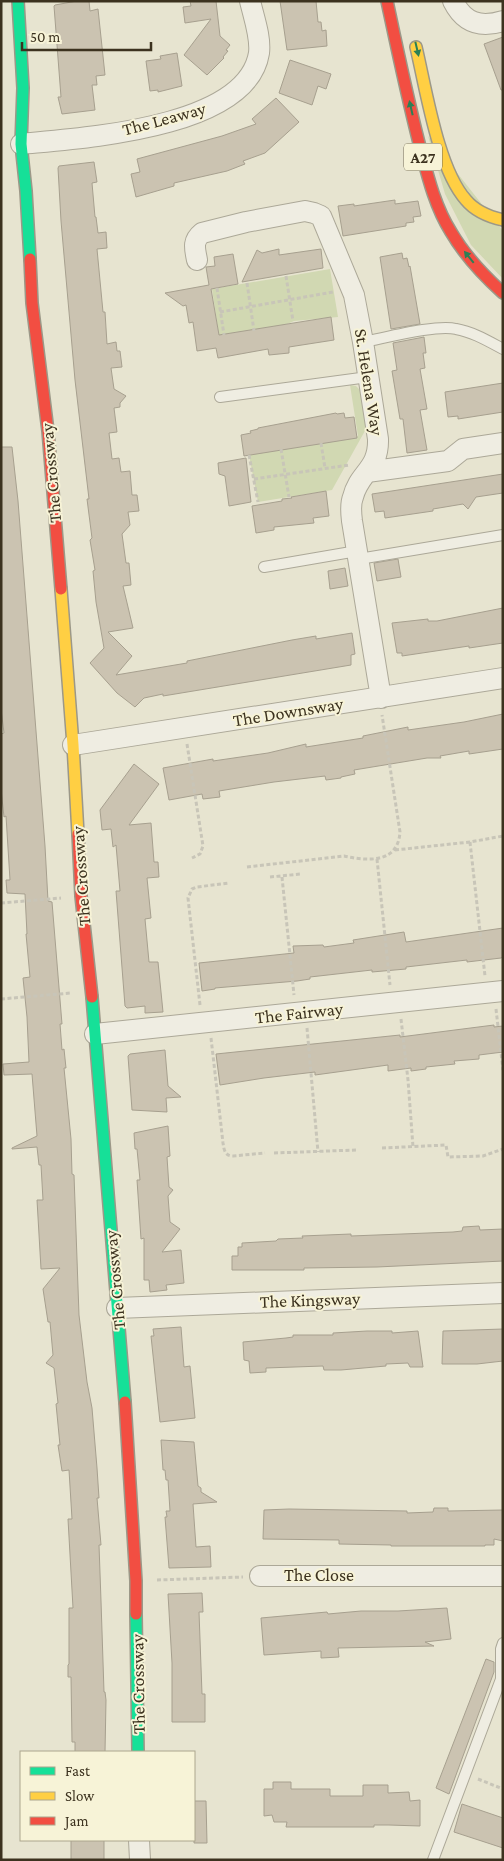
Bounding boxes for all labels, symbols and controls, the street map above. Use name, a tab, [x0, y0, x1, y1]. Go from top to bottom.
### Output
scale bar	[22, 20, 151, 52]
text: 50 m	[30, 29, 60, 45]
one-way arrow	[413, 41, 421, 56]
street label: The Leaway	[120, 98, 209, 140]
one-way arrow	[407, 100, 415, 115]
road number: A27	[404, 144, 442, 170]
one-way arrow	[464, 251, 475, 264]
street label: St. Helena Way	[351, 327, 387, 438]
street label: The Crossway	[37, 422, 65, 524]
street label: The Downsway	[232, 693, 345, 731]
street label: The Crossway	[67, 825, 94, 927]
street label: The Fairway	[254, 998, 345, 1028]
street label: The Crossway	[101, 1229, 129, 1331]
street label: The Kingsway	[259, 1288, 361, 1312]
street label: The Close	[284, 1565, 354, 1585]
street label: The Crossway	[127, 1633, 149, 1734]
legend	[20, 1751, 195, 1841]
text: Fast	[65, 1763, 91, 1779]
text: Slow	[65, 1788, 95, 1804]
text: Jam	[63, 1813, 88, 1830]

